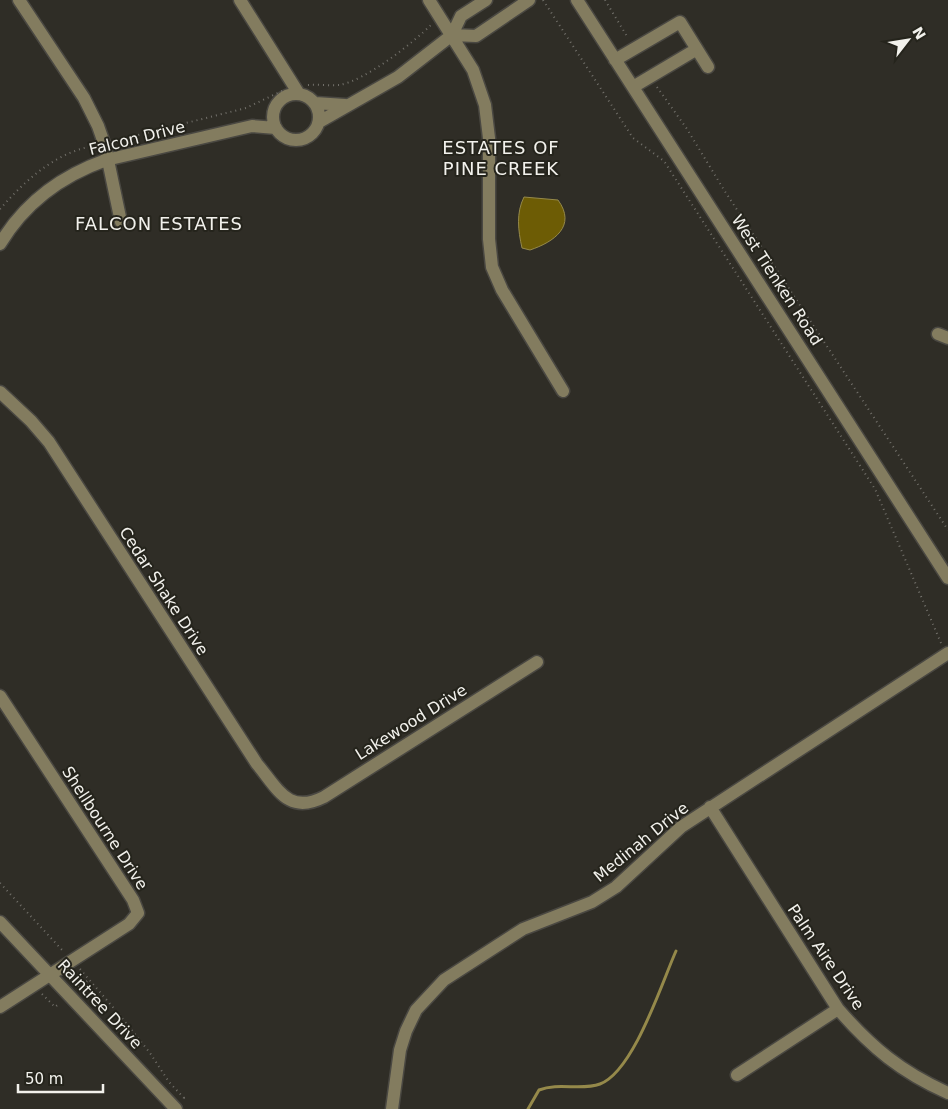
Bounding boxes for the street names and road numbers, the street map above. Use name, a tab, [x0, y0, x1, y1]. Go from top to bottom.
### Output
street label: Falcon Drive	[87, 117, 187, 159]
street label: West Tienken Road	[728, 211, 826, 349]
street label: Cedar Shake Drive	[115, 523, 213, 659]
street label: Lakewood Drive	[352, 680, 470, 764]
street label: Shellbourne Drive	[58, 763, 152, 893]
street label: Medinah Drive	[590, 798, 692, 886]
street label: Palm Aire Drive	[784, 901, 868, 1013]
street label: Raintree Drive	[54, 955, 146, 1053]

